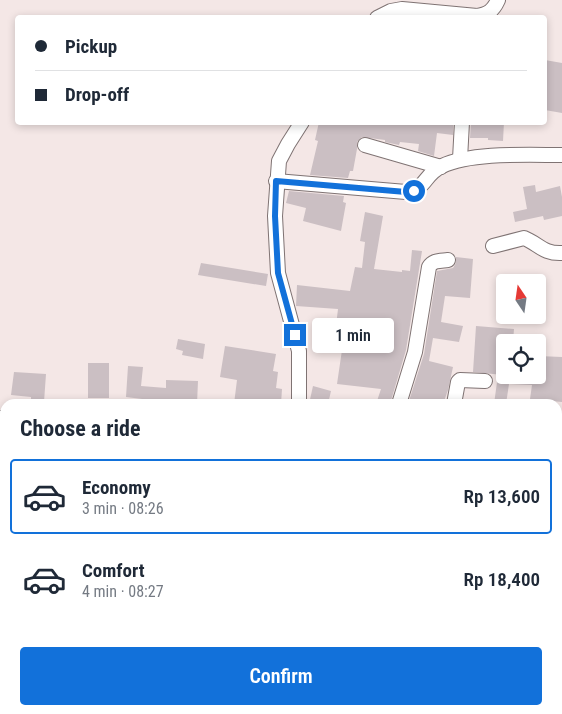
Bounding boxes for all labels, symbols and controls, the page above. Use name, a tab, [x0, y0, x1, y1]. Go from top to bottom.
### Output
text: Pickup	[65, 35, 117, 58]
text: Drop-off	[65, 83, 129, 106]
route start	[403, 180, 425, 202]
north arrow	[496, 274, 546, 324]
map controls	[496, 274, 546, 384]
callout: 1 min	[312, 318, 395, 352]
route end	[284, 324, 306, 346]
text: 1 min	[335, 326, 371, 345]
button: locate	[496, 334, 546, 384]
text: Choose a ride	[20, 416, 141, 441]
icon: car	[22, 474, 67, 519]
text: Economy	[82, 476, 151, 499]
text: Rp 13,600	[464, 485, 540, 508]
text: 3 min · 08:26	[82, 499, 164, 518]
icon: car	[22, 557, 67, 602]
text: Comfort	[82, 559, 145, 582]
text: Rp 18,400	[464, 568, 540, 591]
text: 4 min · 08:27	[82, 582, 164, 601]
button: Confirm	[20, 647, 542, 705]

